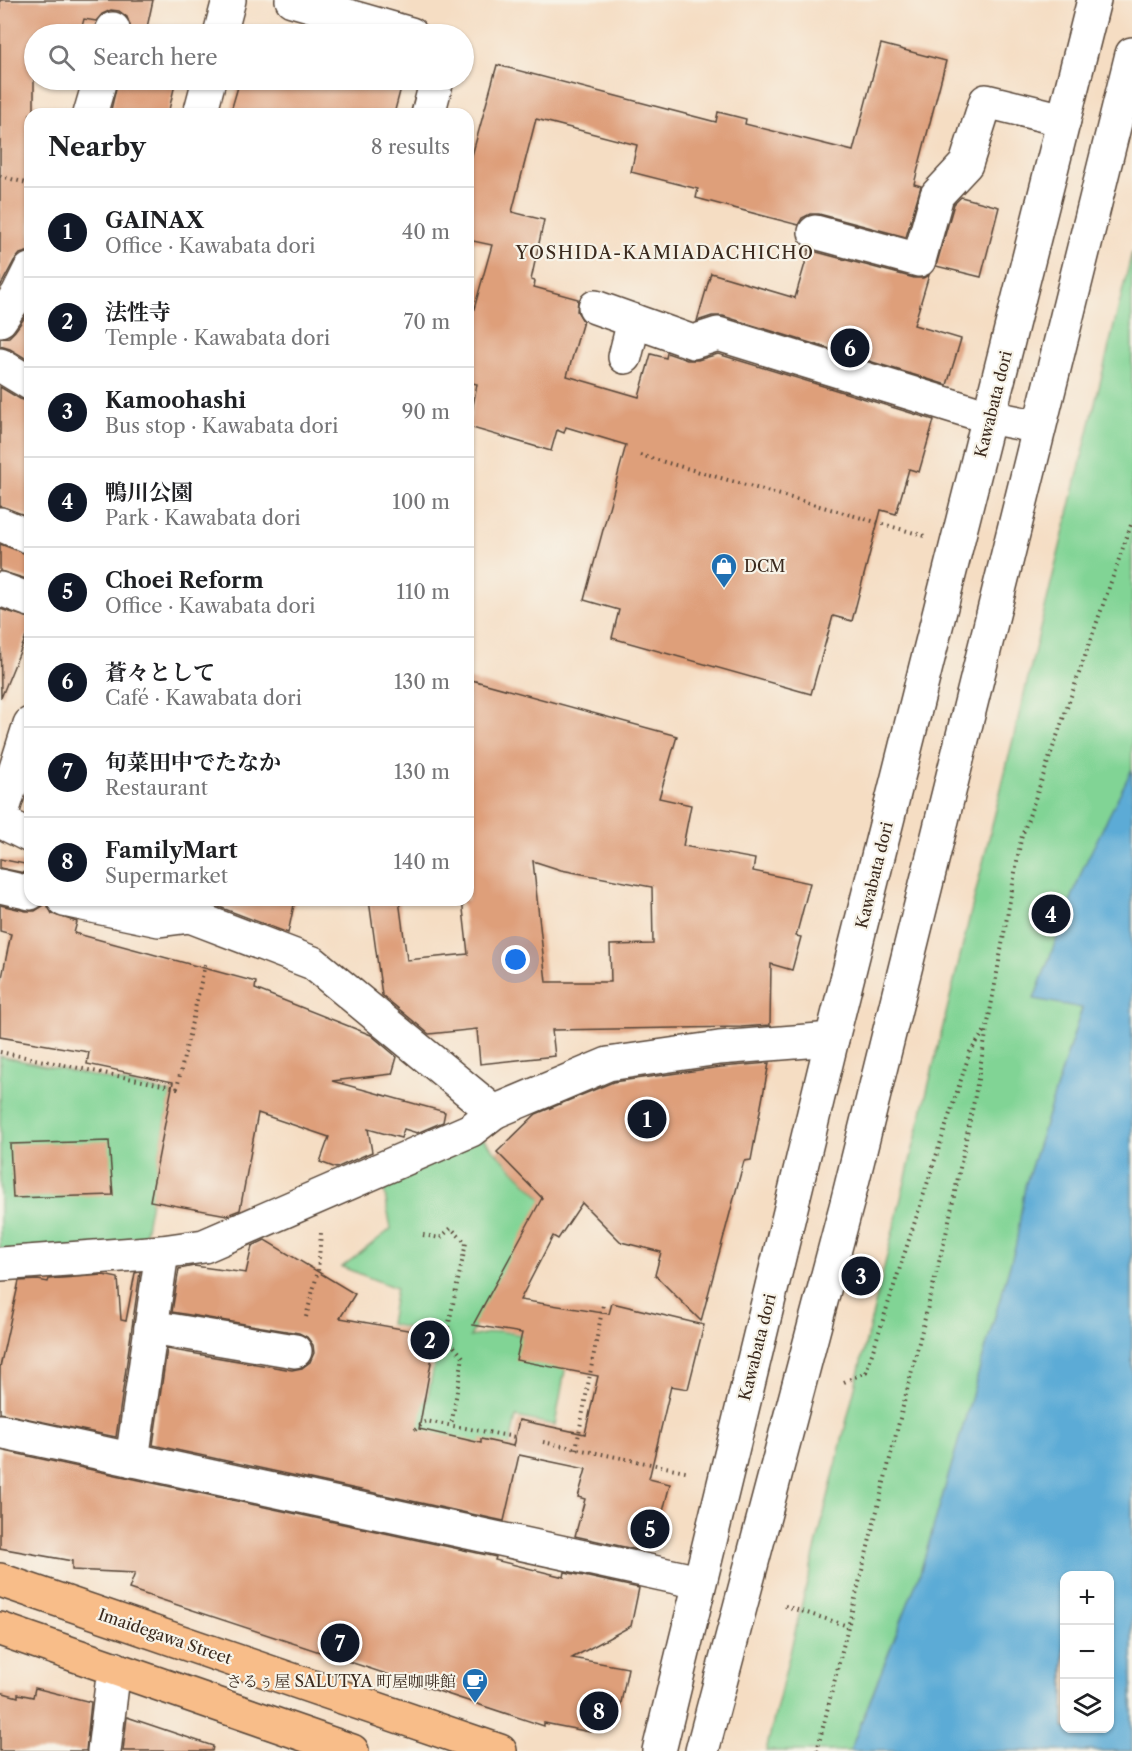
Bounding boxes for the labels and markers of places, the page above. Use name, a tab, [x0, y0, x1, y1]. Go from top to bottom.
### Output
pin: 6	[830, 326, 870, 370]
shop icon: DCM	[709, 551, 739, 589]
place label: DCM	[744, 556, 785, 576]
pin: 4	[1032, 892, 1070, 936]
pin: 1	[628, 1096, 666, 1142]
pin: 3	[842, 1254, 880, 1298]
pin: 2	[410, 1318, 450, 1362]
pin: 5	[630, 1506, 670, 1552]
pin: 7	[320, 1620, 360, 1666]
cafe icon: さるぅ屋 SALUTYA 町屋咖啡館	[460, 1666, 490, 1704]
place label: さるぅ屋 SALUTYA 町屋咖啡館	[226, 1671, 456, 1691]
pin: 8	[580, 1688, 618, 1734]

